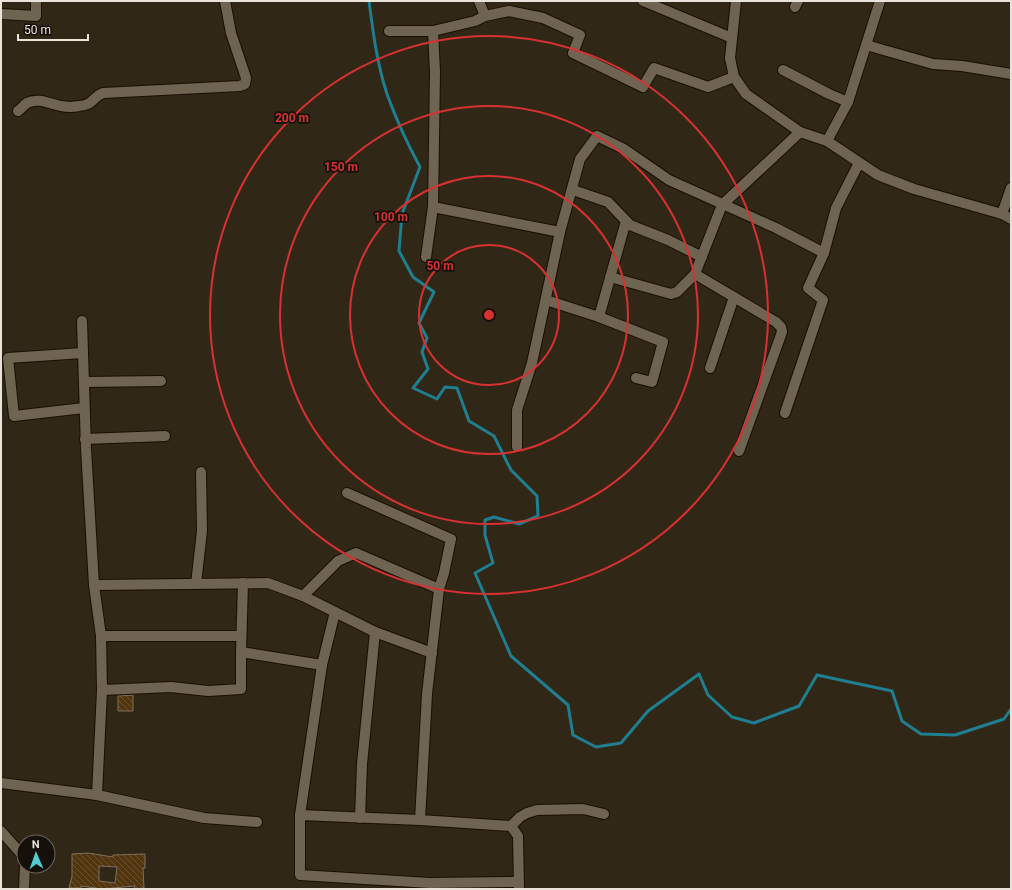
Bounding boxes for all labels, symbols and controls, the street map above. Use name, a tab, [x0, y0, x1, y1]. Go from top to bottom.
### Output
scale bar	[18, 16, 88, 42]
text: 50 m	[24, 23, 51, 37]
text: 200 m	[275, 111, 309, 125]
text: 150 m	[324, 160, 358, 174]
text: 100 m	[374, 210, 408, 224]
text: 50 m	[426, 259, 454, 273]
centre of rings	[482, 308, 496, 322]
north arrow	[16, 834, 56, 874]
text: N	[32, 838, 40, 851]

